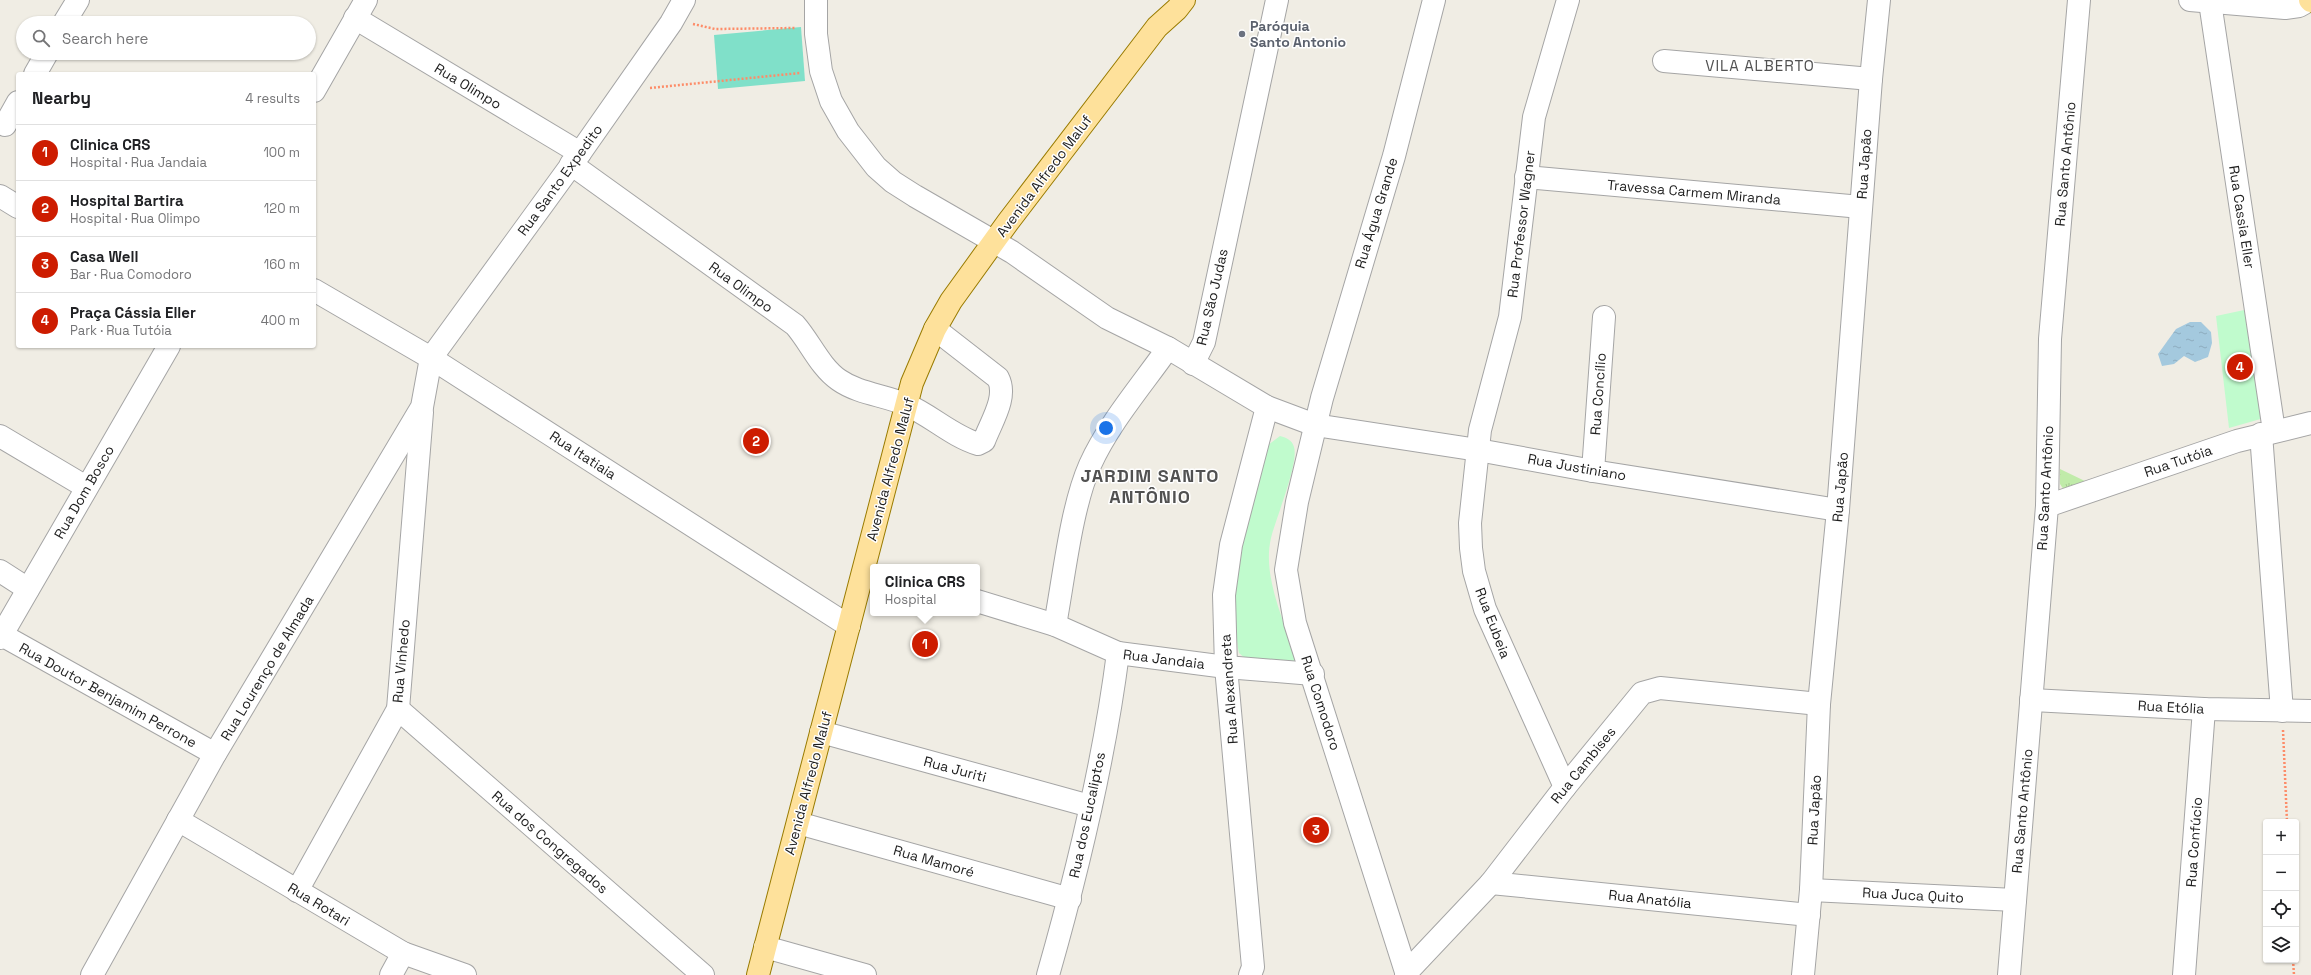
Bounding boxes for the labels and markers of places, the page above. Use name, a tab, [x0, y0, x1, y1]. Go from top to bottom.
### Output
place label: Paróquia Santo Antonio	[1250, 17, 1346, 51]
marker: Paróquia Santo Antonio	[1237, 29, 1247, 39]
pin: 4	[2227, 352, 2253, 382]
pin: 2	[743, 426, 769, 456]
pin: 1	[912, 629, 938, 659]
pin: 3	[1303, 815, 1329, 845]

